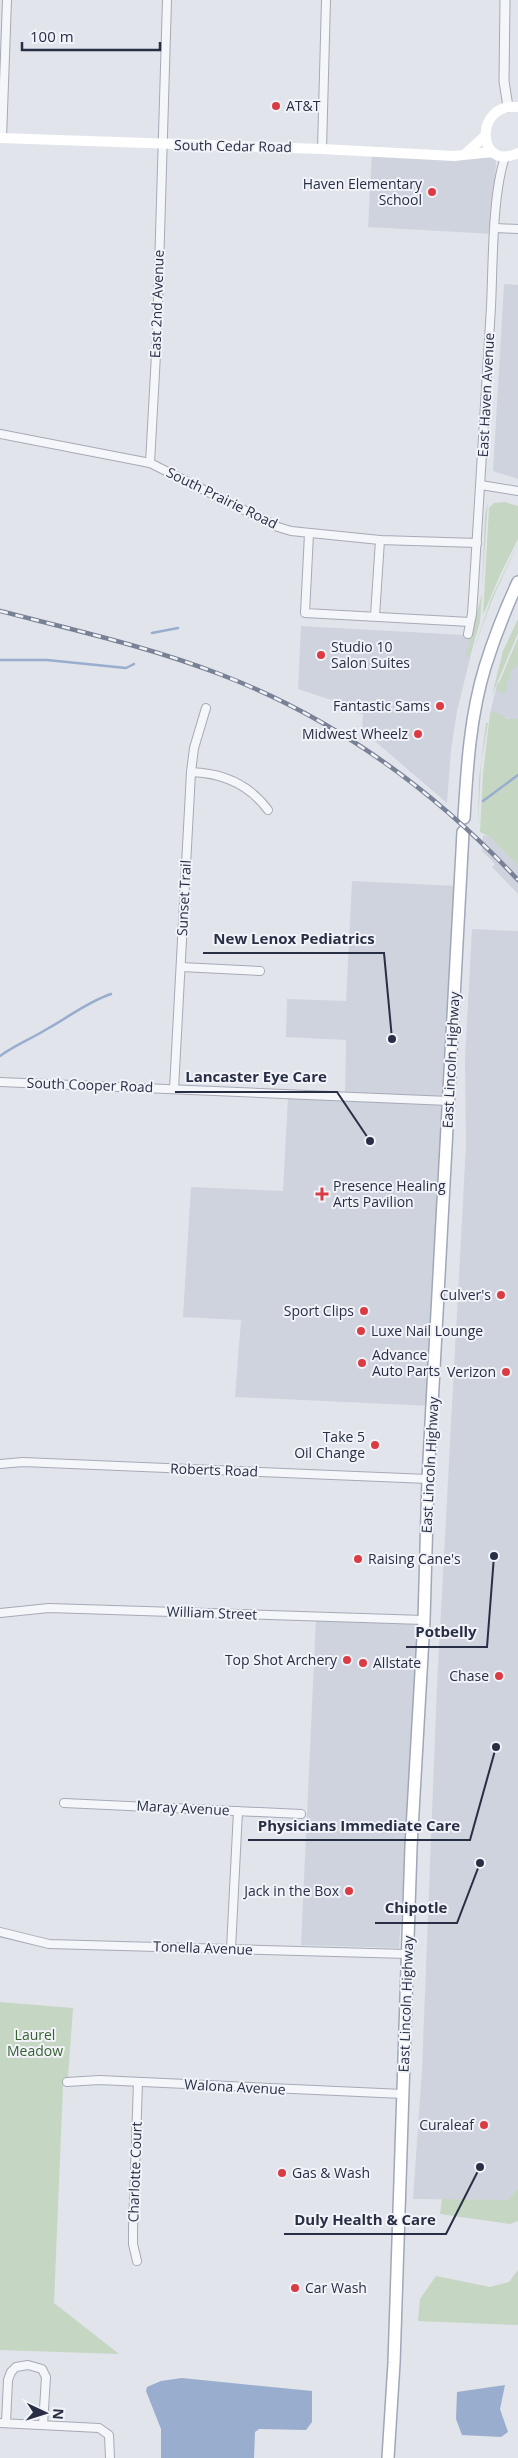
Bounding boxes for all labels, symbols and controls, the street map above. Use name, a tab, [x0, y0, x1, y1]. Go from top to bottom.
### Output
scale bar	[22, 20, 160, 52]
text: 100 m	[30, 26, 74, 46]
place label: AT&T	[286, 96, 321, 115]
marker: AT&T	[270, 100, 282, 112]
street label: South Cedar Road	[174, 135, 292, 156]
place label: Haven Elementary School	[303, 174, 423, 209]
marker: Haven Elementary School	[426, 186, 438, 198]
street label: East 2nd Avenue	[145, 249, 168, 358]
street label: East Haven Avenue	[473, 332, 498, 458]
street label: South Prairie Road	[163, 462, 281, 533]
place label: Studio 10 Salon Suites	[331, 637, 410, 672]
marker: Studio 10 Salon Suites	[315, 649, 327, 661]
place label: Fantastic Sams	[333, 696, 430, 715]
marker: Fantastic Sams	[434, 700, 446, 712]
place label: Midwest Wheelz	[302, 724, 408, 743]
marker: Midwest Wheelz	[412, 728, 424, 740]
street label: Sunset Trail	[172, 859, 195, 937]
callout: New Lenox Pediatrics	[203, 923, 384, 953]
text: New Lenox Pediatrics	[213, 928, 375, 948]
street label: East Lincoln Highway	[437, 990, 464, 1129]
callout: Lancaster Eye Care	[175, 1062, 337, 1092]
text: Lancaster Eye Care	[185, 1066, 327, 1086]
street label: South Cooper Road	[26, 1073, 154, 1096]
place label: Presence Healing Arts Pavilion	[333, 1176, 446, 1211]
marker: Presence Healing Arts Pavilion	[315, 1187, 329, 1201]
place label: Culver's	[440, 1285, 491, 1304]
marker: Culver's	[495, 1289, 507, 1301]
place label: Sport Clips	[284, 1301, 354, 1320]
marker: Sport Clips	[358, 1305, 370, 1317]
place label: Luxe Nail Lounge	[371, 1321, 483, 1340]
marker: Luxe Nail Lounge	[355, 1325, 367, 1337]
place label: Advance Auto Parts	[372, 1345, 440, 1380]
marker: Advance Auto Parts	[356, 1357, 368, 1369]
place label: Verizon	[447, 1362, 496, 1381]
marker: Verizon	[500, 1366, 512, 1378]
street label: East Lincoln Highway	[416, 1395, 443, 1534]
place label: Take 5 Oil Change	[294, 1427, 365, 1462]
marker: Take 5 Oil Change	[369, 1439, 381, 1451]
street label: Roberts Road	[170, 1458, 258, 1481]
place label: Raising Cane's	[368, 1549, 461, 1568]
marker: Raising Cane's	[352, 1553, 364, 1565]
street label: William Street	[166, 1601, 258, 1624]
callout: Potbelly	[406, 1617, 487, 1647]
text: Potbelly	[415, 1621, 477, 1641]
place label: Top Shot Archery	[225, 1650, 338, 1669]
place label: Allstate	[373, 1653, 421, 1672]
marker: Top Shot Archery	[341, 1654, 353, 1666]
marker: Allstate	[357, 1657, 369, 1669]
place label: Chase	[449, 1666, 489, 1685]
marker: Chase	[493, 1670, 505, 1682]
street label: Maray Avenue	[136, 1796, 230, 1819]
callout: Physicians Immediate Care	[248, 1810, 470, 1840]
text: Physicians Immediate Care	[258, 1815, 460, 1835]
place label: Jack in the Box	[242, 1881, 340, 1900]
marker: Jack in the Box	[343, 1885, 355, 1897]
callout: Chipotle	[375, 1893, 457, 1923]
text: Chipotle	[385, 1897, 447, 1917]
street label: East Lincoln Highway	[394, 1934, 417, 2073]
street label: Tonella Avenue	[153, 1936, 253, 1959]
park label: Laurel Meadow	[7, 2025, 63, 2060]
street label: Walona Avenue	[184, 2074, 286, 2099]
place label: Curaleaf	[419, 2115, 475, 2134]
marker: Curaleaf	[478, 2119, 490, 2131]
street label: Charlotte Court	[123, 2121, 146, 2223]
place label: Gas & Wash	[292, 2163, 370, 2182]
marker: Gas & Wash	[276, 2167, 288, 2179]
callout: Duly Health & Care	[284, 2204, 446, 2234]
text: Duly Health & Care	[294, 2209, 436, 2229]
place label: Car Wash	[305, 2278, 367, 2297]
marker: Car Wash	[289, 2282, 301, 2294]
north arrow	[20, 2388, 70, 2438]
text: N	[49, 2408, 68, 2420]

